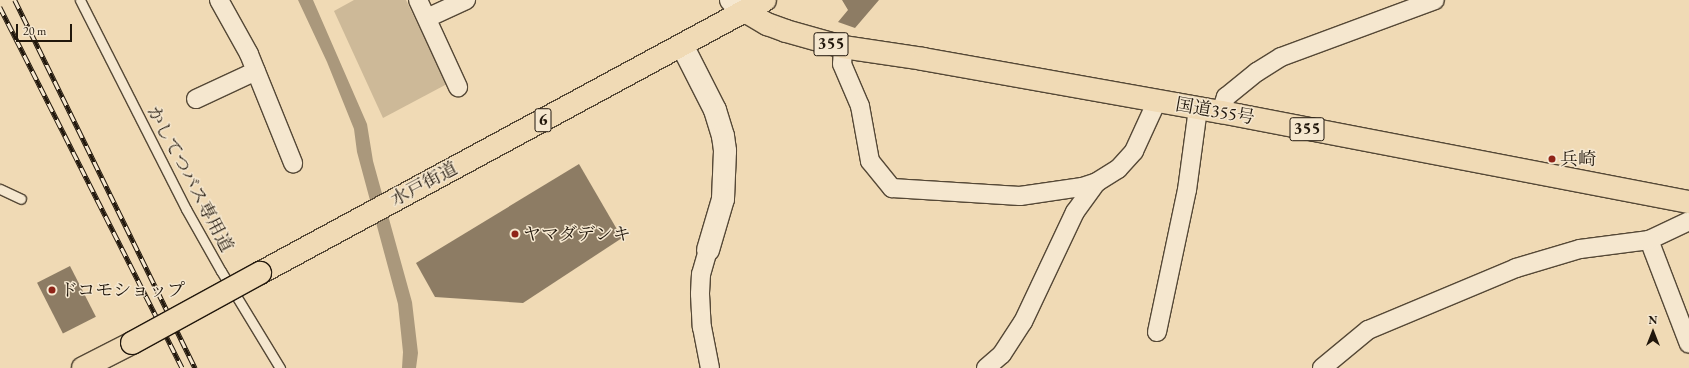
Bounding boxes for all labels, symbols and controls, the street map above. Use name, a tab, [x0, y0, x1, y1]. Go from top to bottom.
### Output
scale bar	[18, 16, 74, 42]
text: 20 m	[23, 23, 46, 39]
road number: 355	[813, 29, 849, 59]
street label: 国道355号	[1174, 93, 1256, 129]
street label: かしてつバス専用道	[142, 102, 238, 256]
road number: 6	[534, 105, 552, 135]
road number: 355	[1289, 114, 1325, 144]
place label: 兵崎	[1560, 148, 1596, 170]
marker: 兵崎	[1547, 154, 1557, 164]
street label: 水戸街道	[387, 158, 461, 210]
place label: ヤマダデンキ	[523, 223, 631, 245]
marker: ヤマダデンキ	[510, 229, 520, 239]
place label: ドコモショップ	[60, 279, 186, 301]
marker: ドコモショップ	[47, 285, 57, 295]
north arrow	[1633, 312, 1673, 352]
text: N	[1649, 313, 1657, 327]

